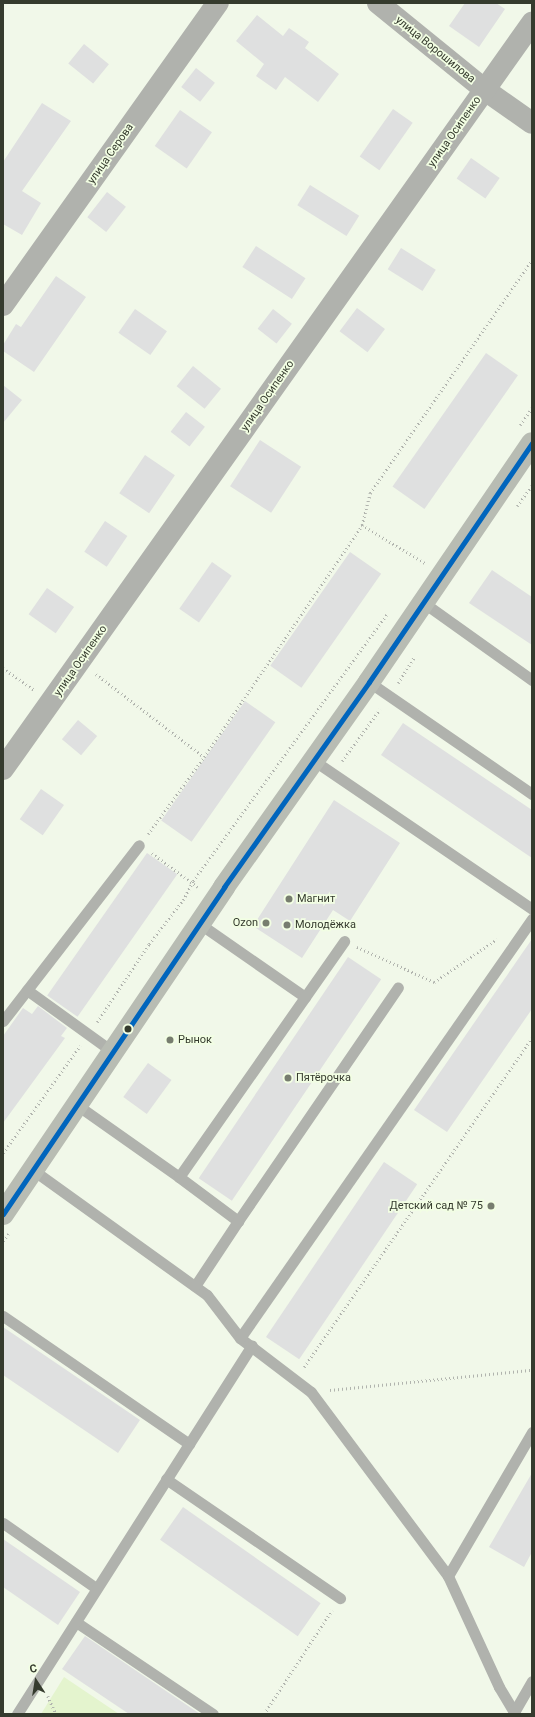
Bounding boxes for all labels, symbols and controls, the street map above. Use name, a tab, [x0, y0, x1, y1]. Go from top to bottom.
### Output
street label: улица Ворошилова	[393, 14, 477, 86]
street label: улица Осипенко	[426, 94, 484, 170]
street label: улица Серова	[85, 121, 137, 187]
street label: улица Осипенко	[239, 358, 297, 434]
street label: улица Осипенко	[52, 623, 110, 699]
place label: Магнит	[297, 892, 335, 906]
marker: Магнит	[284, 894, 294, 904]
place label: Ozon	[233, 916, 258, 930]
marker: Ozon	[261, 918, 271, 928]
place label: Молодёжка	[295, 918, 356, 932]
marker: Молодёжка	[282, 920, 292, 930]
unlabelled marker	[123, 1024, 133, 1034]
place label: Рынок	[178, 1033, 212, 1047]
marker: Рынок	[165, 1035, 175, 1045]
place label: Пятёрочка	[296, 1071, 351, 1085]
marker: Пятёрочка	[283, 1073, 293, 1083]
place label: Детский сад № 75	[389, 1199, 483, 1213]
marker: Детский сад № 75	[486, 1201, 496, 1211]
north arrow	[16, 1661, 56, 1701]
text: С	[29, 1662, 38, 1676]

